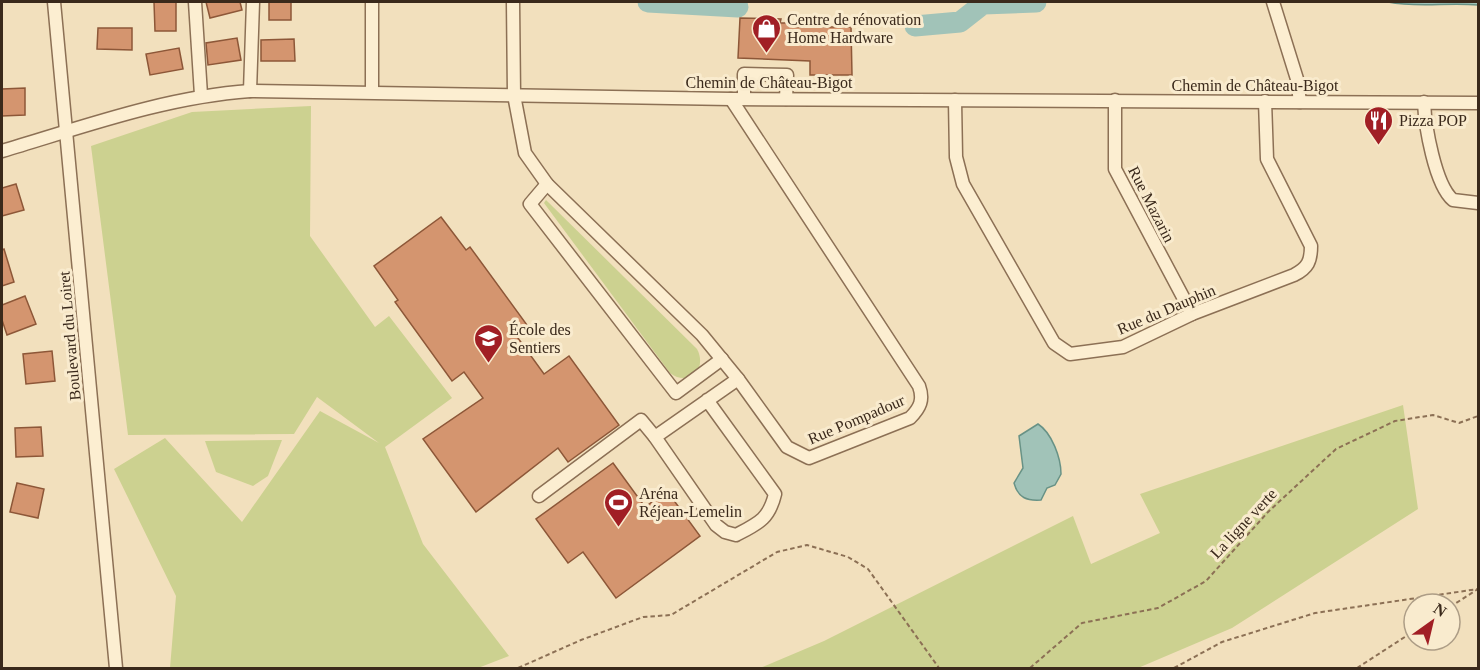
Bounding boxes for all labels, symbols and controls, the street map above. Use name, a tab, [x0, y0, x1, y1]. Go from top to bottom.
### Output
place label: Centre de rénovation Home Hardware	[787, 11, 921, 46]
shop icon: Centre de rénovation Home Hardware	[750, 12, 782, 54]
street label: Chemin de Château-Bigot	[685, 74, 853, 92]
street label: Chemin de Château-Bigot	[1171, 77, 1339, 95]
restaurant icon: Pizza POP	[1362, 104, 1394, 146]
place label: Pizza POP	[1399, 112, 1467, 129]
street label: Rue Mazarin	[1125, 163, 1178, 245]
street label: Boulevard du Loiret	[55, 270, 84, 401]
street label: Rue du Dauphin	[1115, 281, 1218, 339]
place label: École des Sentiers	[509, 320, 571, 356]
school or university icon: École des Sentiers	[472, 322, 504, 364]
street label: Rue Pompadour	[805, 391, 908, 448]
place label: Aréna Réjean‑Lemelin	[639, 485, 742, 521]
street label: La ligne verte	[1207, 485, 1281, 562]
sports icon: Aréna Réjean‑Lemelin	[602, 486, 634, 528]
north arrow	[1402, 592, 1462, 652]
text: N	[1431, 600, 1450, 621]

